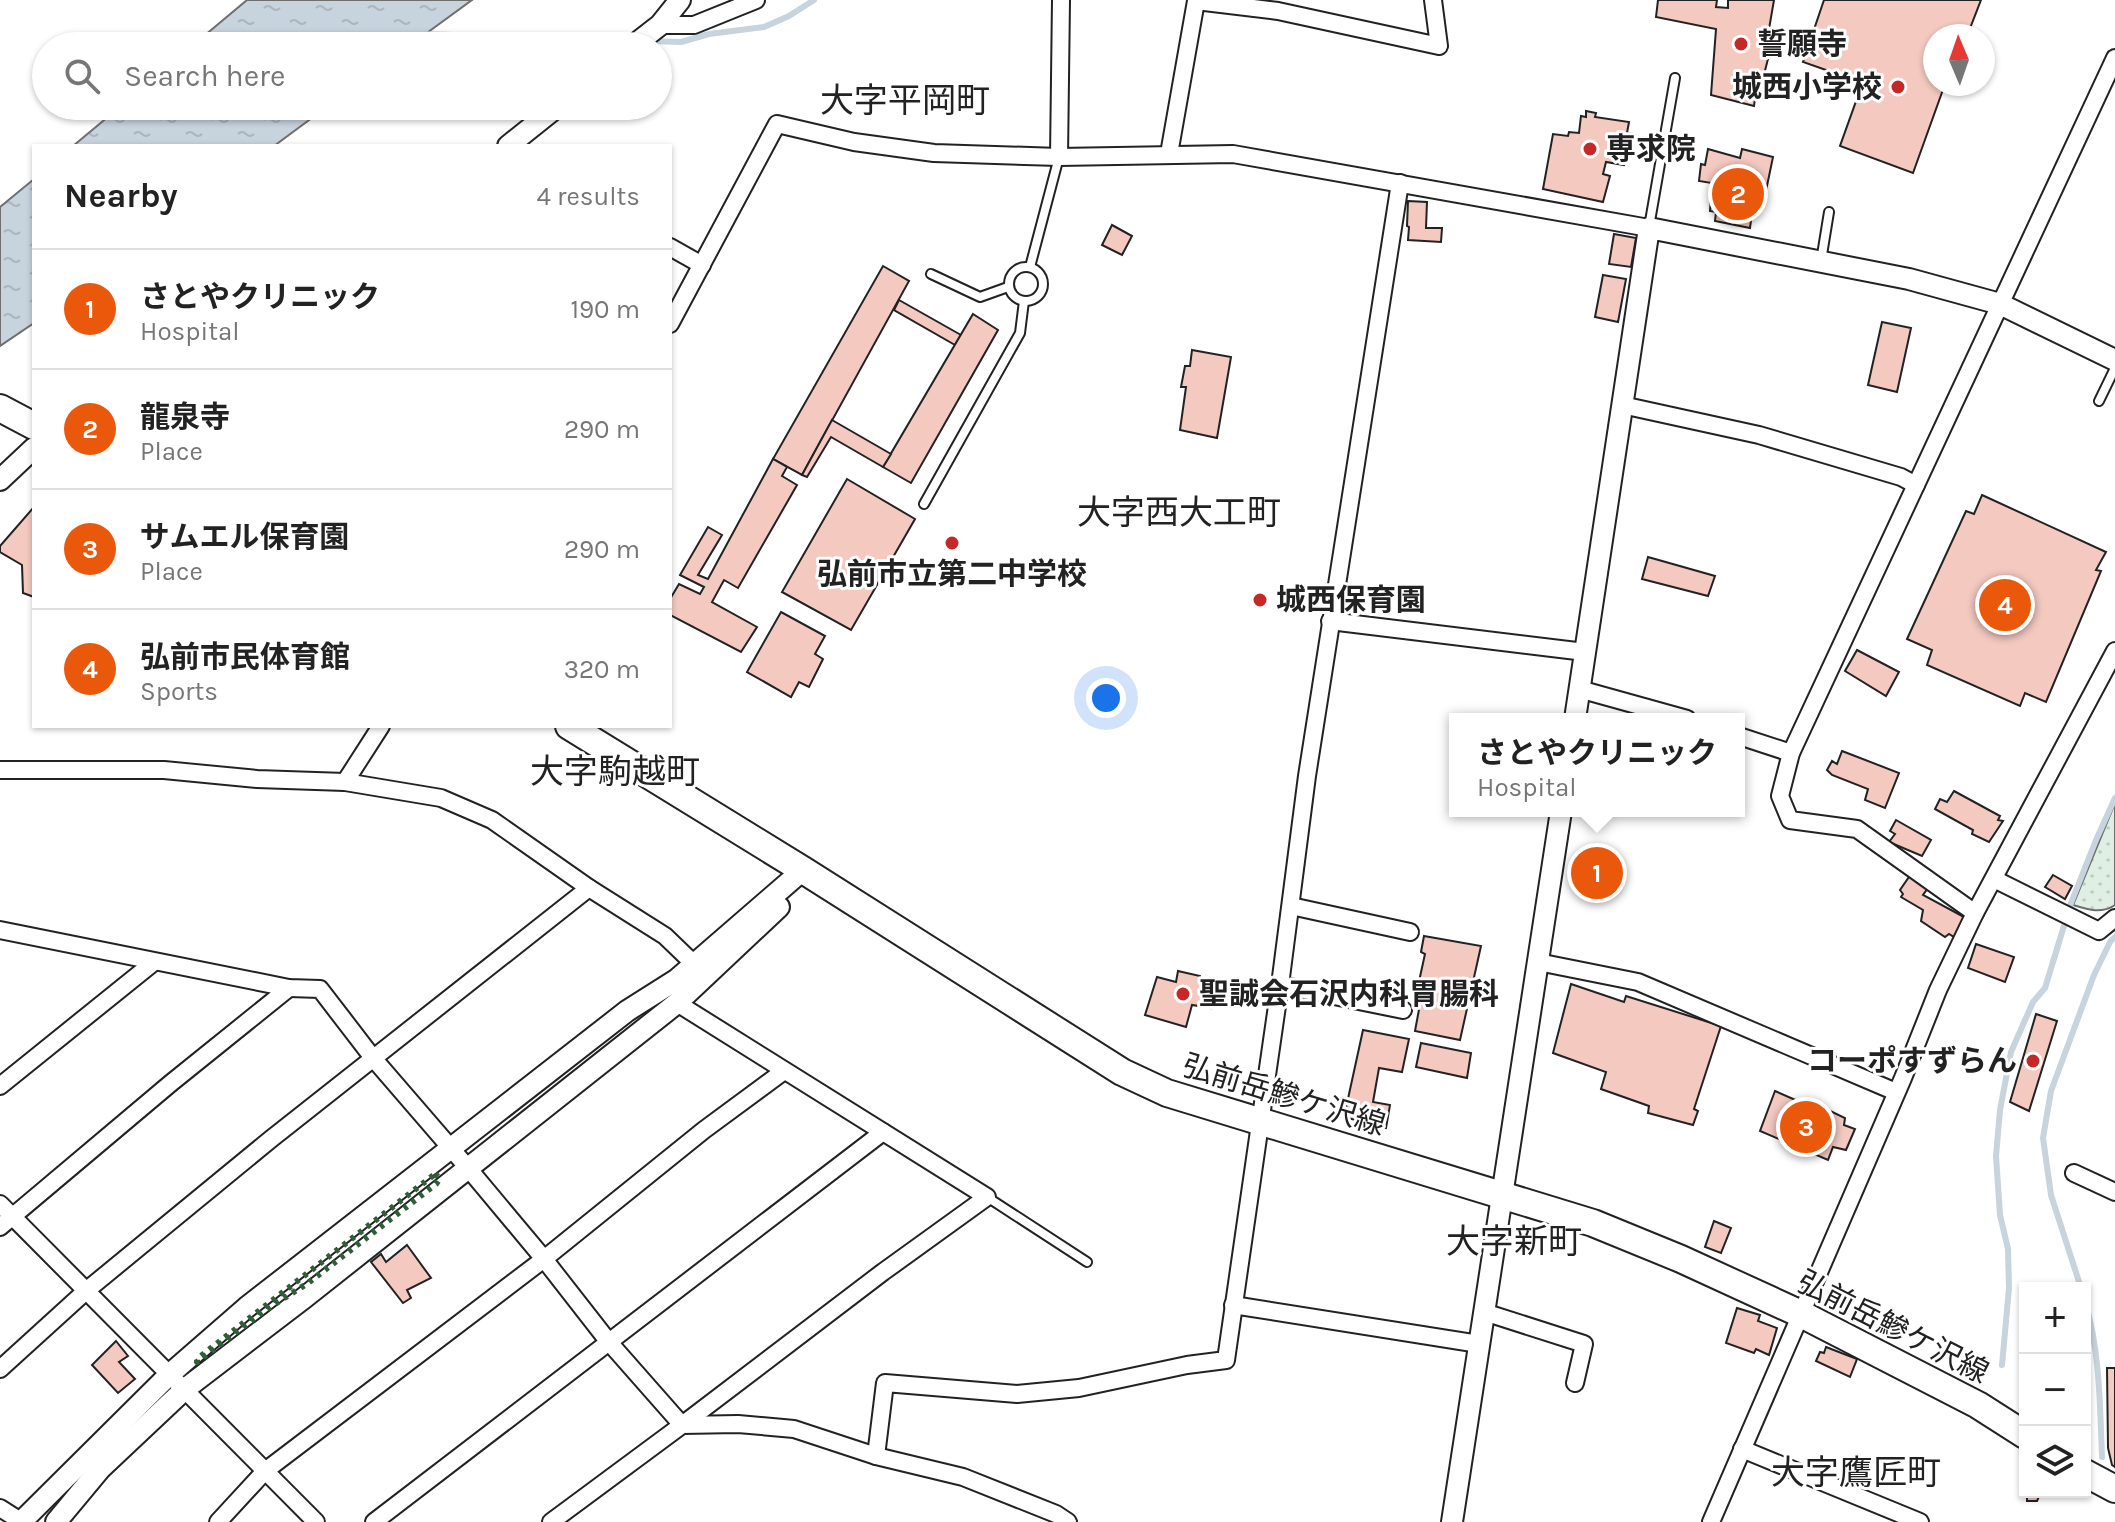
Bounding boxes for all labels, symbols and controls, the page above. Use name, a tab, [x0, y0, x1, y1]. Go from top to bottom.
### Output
north arrow	[1923, 24, 1995, 96]
place label: 誓願寺	[1757, 26, 1847, 62]
search box	[32, 32, 672, 120]
marker: 誓願寺	[1732, 35, 1750, 53]
icon: search	[60, 54, 104, 98]
text: Search here	[124, 58, 285, 94]
place label: 城西小学校	[1732, 69, 1882, 105]
marker: 城西小学校	[1889, 78, 1907, 96]
district label: 大字平岡町	[820, 81, 990, 121]
place label: 専求院	[1606, 131, 1696, 167]
marker: 専求院	[1581, 140, 1599, 158]
pin: 2	[1712, 164, 1764, 224]
text: Nearby	[64, 176, 178, 216]
text: 4 results	[536, 181, 640, 212]
text: さとやクリニック	[140, 279, 380, 315]
text: 1	[85, 294, 95, 325]
text: 190 m	[570, 294, 640, 325]
text: Hospital	[140, 316, 240, 347]
text: 龍泉寺	[140, 399, 230, 435]
text: 2	[82, 414, 98, 445]
text: 290 m	[564, 414, 640, 445]
text: Place	[140, 436, 203, 467]
district label: 大字西大工町	[1077, 493, 1281, 533]
text: サムエル保育園	[140, 519, 349, 555]
text: 3	[82, 534, 98, 565]
text: 290 m	[564, 534, 640, 565]
marker: 弘前市立第二中学校	[943, 534, 961, 552]
text: Place	[140, 556, 203, 587]
place label: 弘前市立第二中学校	[817, 556, 1087, 592]
pin: 4	[1979, 575, 2031, 635]
place label: 城西保育園	[1276, 582, 1426, 618]
marker: 城西保育園	[1251, 591, 1269, 609]
text: 弘前市民体育館	[140, 639, 350, 675]
text: 4	[82, 654, 98, 685]
text: 320 m	[564, 654, 640, 685]
text: Sports	[140, 676, 218, 707]
your location	[1086, 678, 1126, 718]
popup	[1449, 713, 1745, 817]
text: さとやクリニック	[1477, 735, 1717, 771]
district label: 大字駒越町	[530, 752, 700, 792]
text: Hospital	[1477, 772, 1577, 803]
pin: 1	[1571, 843, 1623, 903]
place label: 聖誠会石沢内科胃腸科	[1199, 976, 1499, 1012]
marker: 聖誠会石沢内科胃腸科	[1174, 985, 1192, 1003]
place label: コーポすずらん	[1807, 1043, 2017, 1079]
street label: 弘前岳鰺ケ沢線	[1178, 1047, 1390, 1143]
marker: コーポすずらん	[2024, 1052, 2042, 1070]
pin: 3	[1780, 1097, 1832, 1157]
district label: 大字新町	[1446, 1222, 1582, 1262]
street label: 弘前岳鰺ケ沢線	[1791, 1263, 1995, 1391]
map controls	[2019, 1282, 2091, 1498]
button: +	[2019, 1282, 2091, 1354]
button: −	[2019, 1354, 2091, 1426]
button: layers	[2019, 1426, 2091, 1498]
district label: 大字鷹匠町	[1771, 1453, 1941, 1493]

